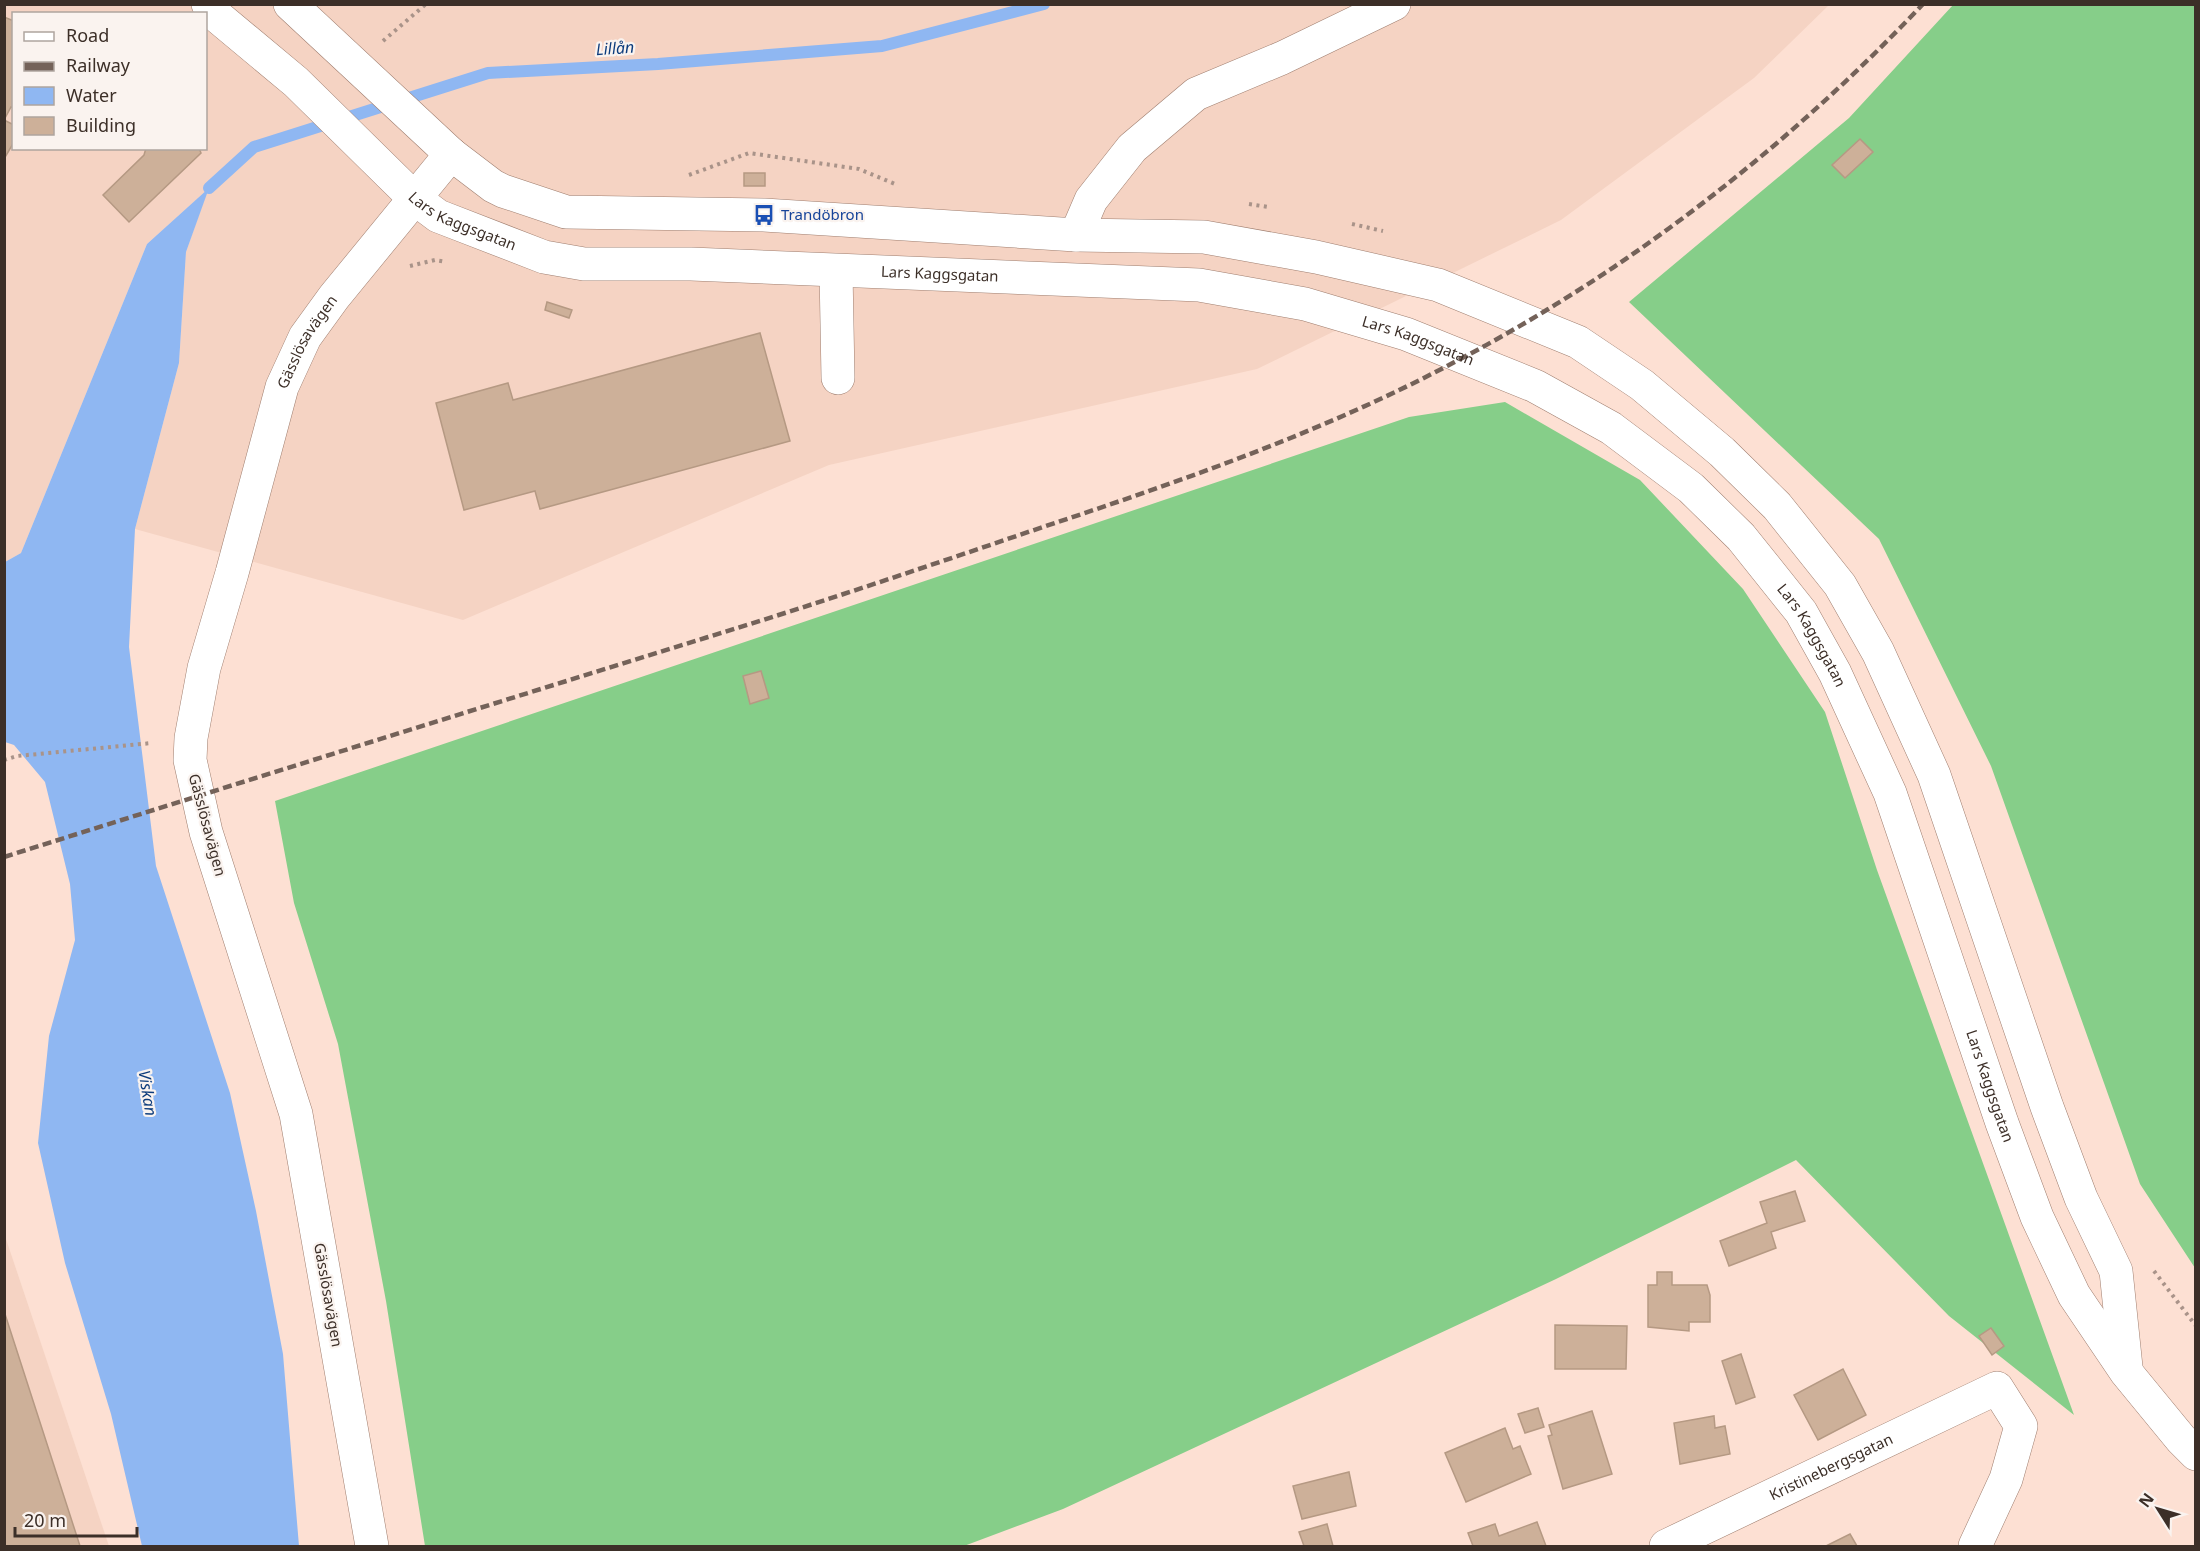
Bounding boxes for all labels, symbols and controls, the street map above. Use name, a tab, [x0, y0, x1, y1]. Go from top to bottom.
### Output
legend	[12, 12, 207, 150]
text: Road	[66, 23, 109, 47]
water label: Lillån	[595, 36, 635, 60]
text: Railway	[66, 53, 131, 77]
text: Water	[66, 83, 117, 107]
text: Building	[66, 113, 136, 137]
street label: Lars Kaggsgatan	[404, 187, 519, 254]
bus stop icon: Trandöbron	[752, 203, 776, 227]
place label: Trandöbron	[781, 204, 864, 224]
street label: Lars Kaggsgatan	[881, 261, 999, 286]
street label: Gässlösavägen	[272, 291, 341, 392]
street label: Lars Kaggsgatan	[1360, 311, 1477, 369]
street label: Lars Kaggsgatan	[1773, 579, 1851, 690]
street label: Gässlösavägen	[185, 771, 231, 878]
street label: Lars Kaggsgatan	[1962, 1027, 2019, 1145]
water label: Viskan	[134, 1068, 162, 1118]
street label: Gässlösavägen	[310, 1241, 348, 1348]
street label: Kristinebergsgatan	[1766, 1428, 1896, 1504]
north arrow	[2128, 1479, 2188, 1539]
text: N	[2133, 1488, 2159, 1512]
scale bar	[15, 1500, 136, 1538]
text: 20 m	[24, 1508, 66, 1532]

